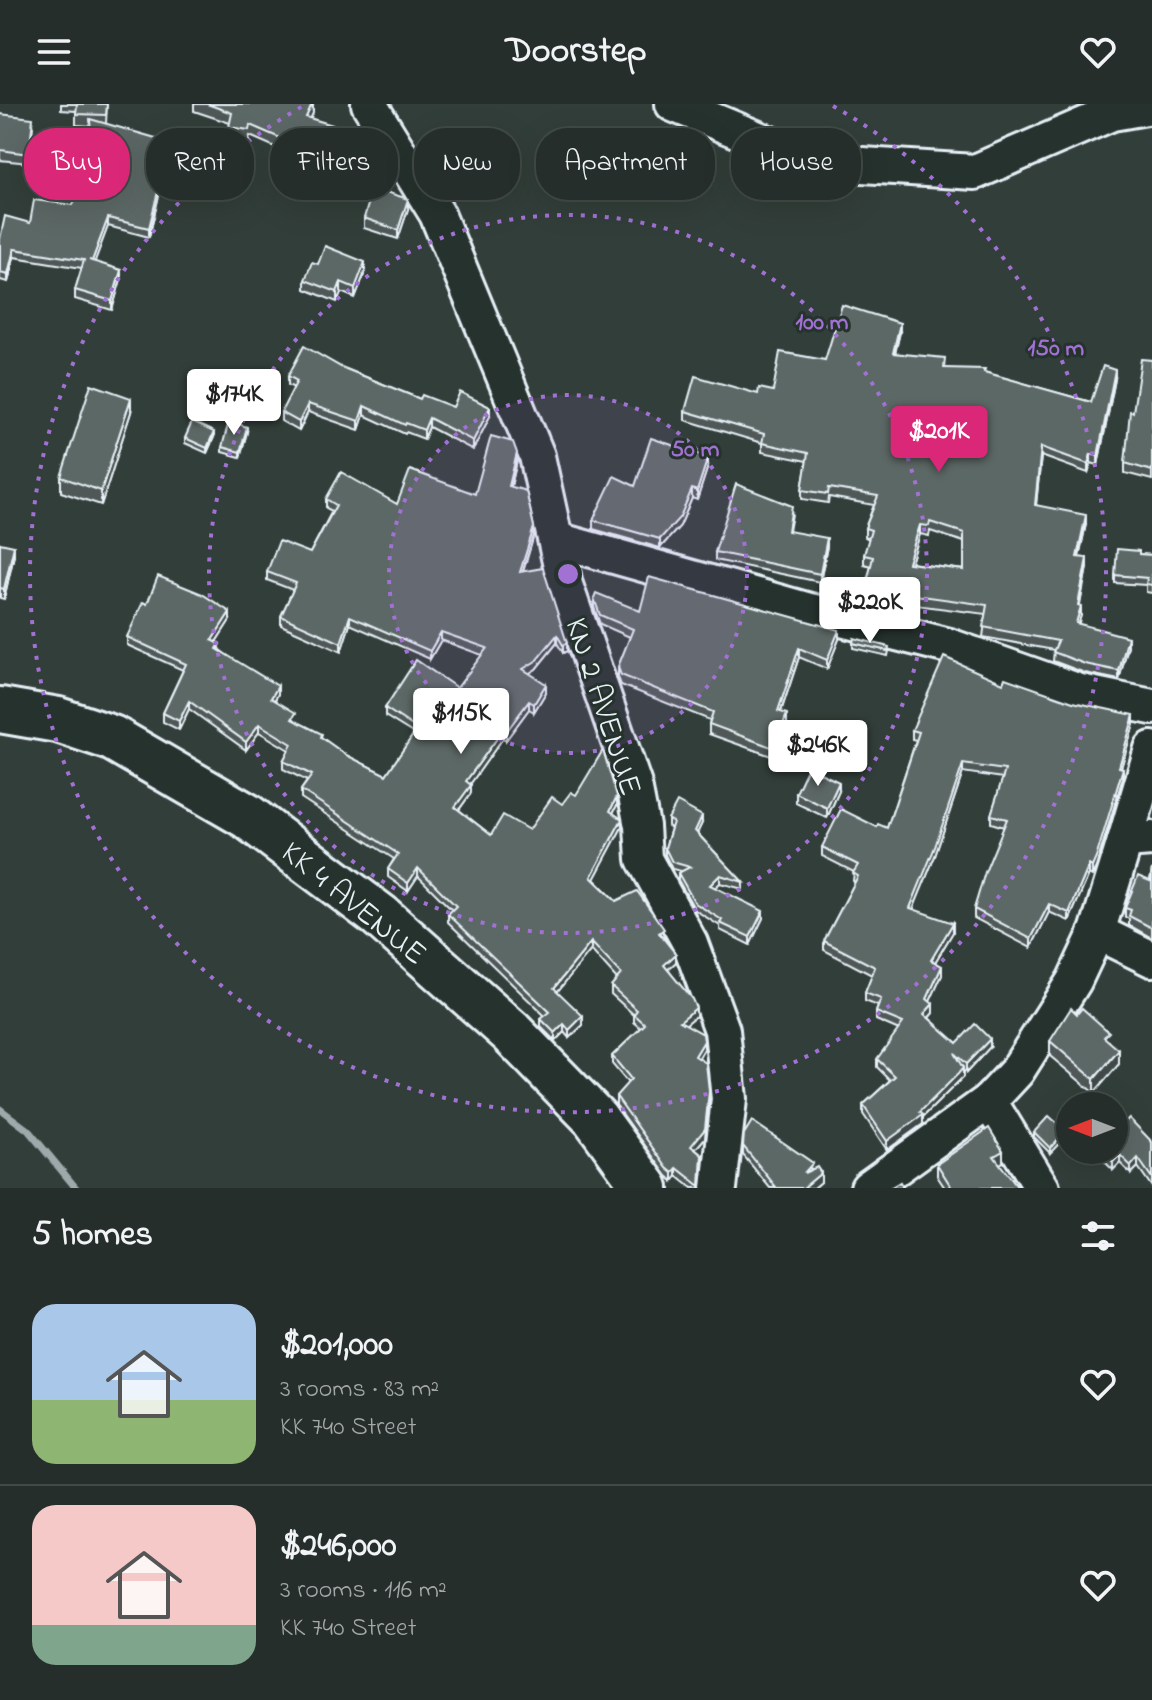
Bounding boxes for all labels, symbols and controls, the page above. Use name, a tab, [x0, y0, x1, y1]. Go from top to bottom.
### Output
text: Doorstep	[505, 26, 647, 79]
icon: menu	[32, 30, 76, 74]
icon: heart	[1076, 30, 1120, 74]
chip: Buy	[24, 128, 130, 200]
chip: Rent	[146, 128, 254, 200]
chip: Filters	[270, 128, 398, 200]
chip: New	[414, 128, 520, 200]
chip: Apartment	[536, 128, 715, 200]
chip: House	[731, 128, 861, 200]
text: 100 m	[796, 306, 849, 341]
text: 150 m	[1028, 332, 1085, 367]
pin: $174K	[178, 369, 290, 437]
text: $174K	[205, 376, 263, 414]
pin: $201K	[883, 406, 995, 474]
text: $201K	[909, 413, 969, 451]
text: 50 m	[671, 433, 720, 468]
centre of rings	[554, 560, 582, 588]
pin: $220K	[814, 577, 926, 645]
text: $220K	[837, 584, 903, 622]
street label: KN 2 AVENUE	[551, 612, 653, 802]
pin: $115K	[405, 688, 517, 756]
text: $115K	[431, 695, 491, 733]
pin: $246K	[762, 720, 874, 788]
text: $246K	[786, 727, 850, 765]
street label: KK 4 AVENUE	[270, 831, 436, 978]
north arrow	[1056, 1092, 1128, 1164]
map controls	[1056, 1092, 1128, 1164]
text: 5 homes	[32, 1211, 153, 1261]
icon: filters	[1076, 1214, 1120, 1258]
text: $201,000	[280, 1321, 393, 1371]
icon: home	[96, 1336, 192, 1432]
icon: heart	[1076, 1362, 1120, 1406]
text: 3 rooms · 83 m²	[280, 1371, 439, 1409]
text: KK 740 Street	[280, 1409, 416, 1447]
text: $246,000	[280, 1522, 396, 1572]
icon: home	[96, 1537, 192, 1633]
icon: heart	[1076, 1563, 1120, 1607]
text: 3 rooms · 116 m²	[280, 1572, 447, 1610]
text: KK 740 Street	[280, 1610, 416, 1648]

